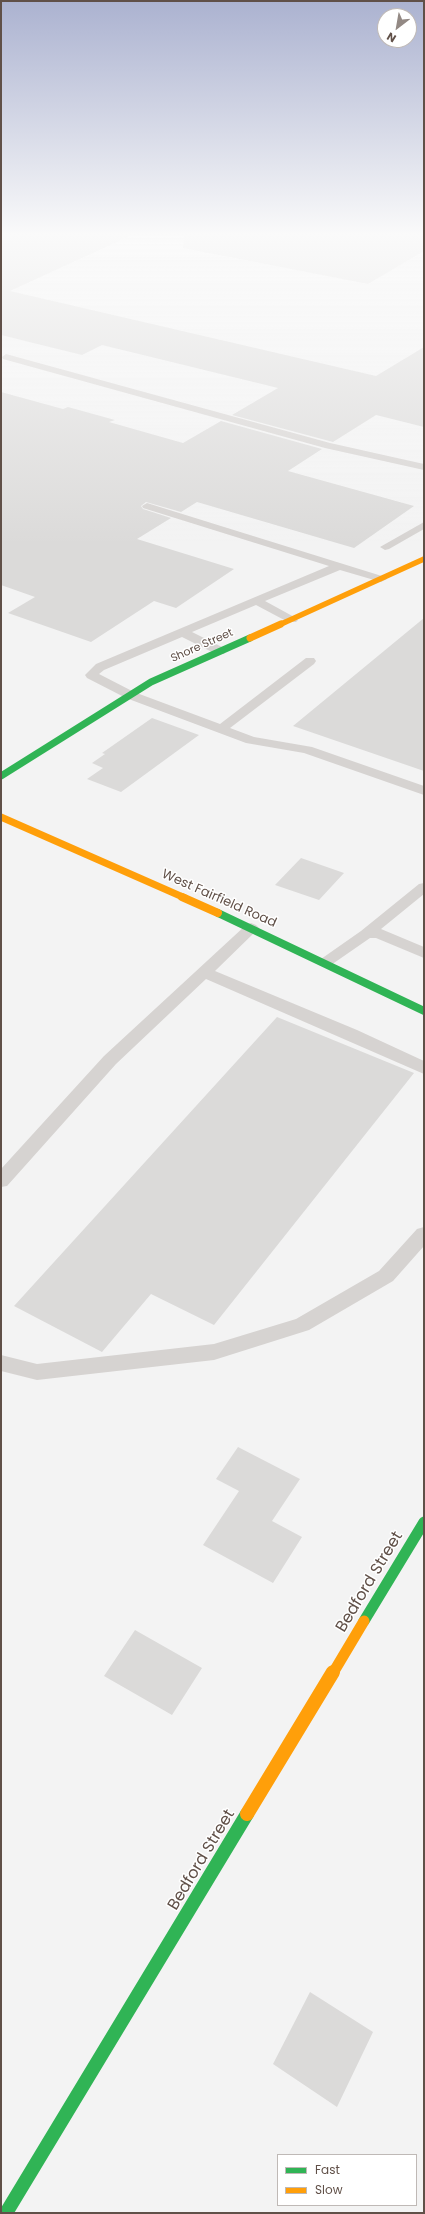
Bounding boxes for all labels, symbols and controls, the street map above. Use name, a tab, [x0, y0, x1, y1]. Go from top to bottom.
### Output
north arrow	[377, 8, 417, 48]
text: N	[384, 28, 399, 46]
street label: Shore Street	[169, 626, 235, 666]
street label: West Fairfield Road	[159, 867, 279, 931]
street label: Bedford Street	[332, 1528, 408, 1636]
street label: Bedford Street	[164, 1806, 240, 1914]
legend	[277, 2154, 417, 2206]
text: Fast	[315, 2161, 340, 2178]
text: Slow	[315, 2181, 343, 2198]

